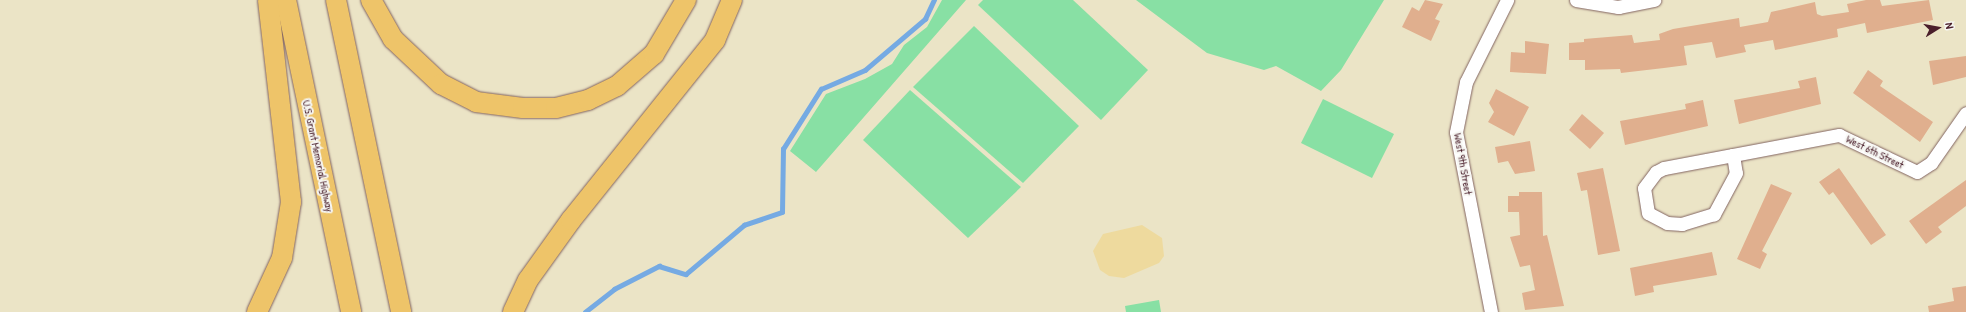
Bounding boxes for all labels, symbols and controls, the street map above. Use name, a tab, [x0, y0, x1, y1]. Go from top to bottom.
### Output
north arrow	[1918, 8, 1958, 48]
text: N	[1942, 21, 1957, 30]
street label: U.S. Grant Memorial Highway	[300, 99, 336, 213]
street label: West 9th Street	[1451, 132, 1475, 196]
street label: West 6th Street	[1844, 132, 1906, 172]

